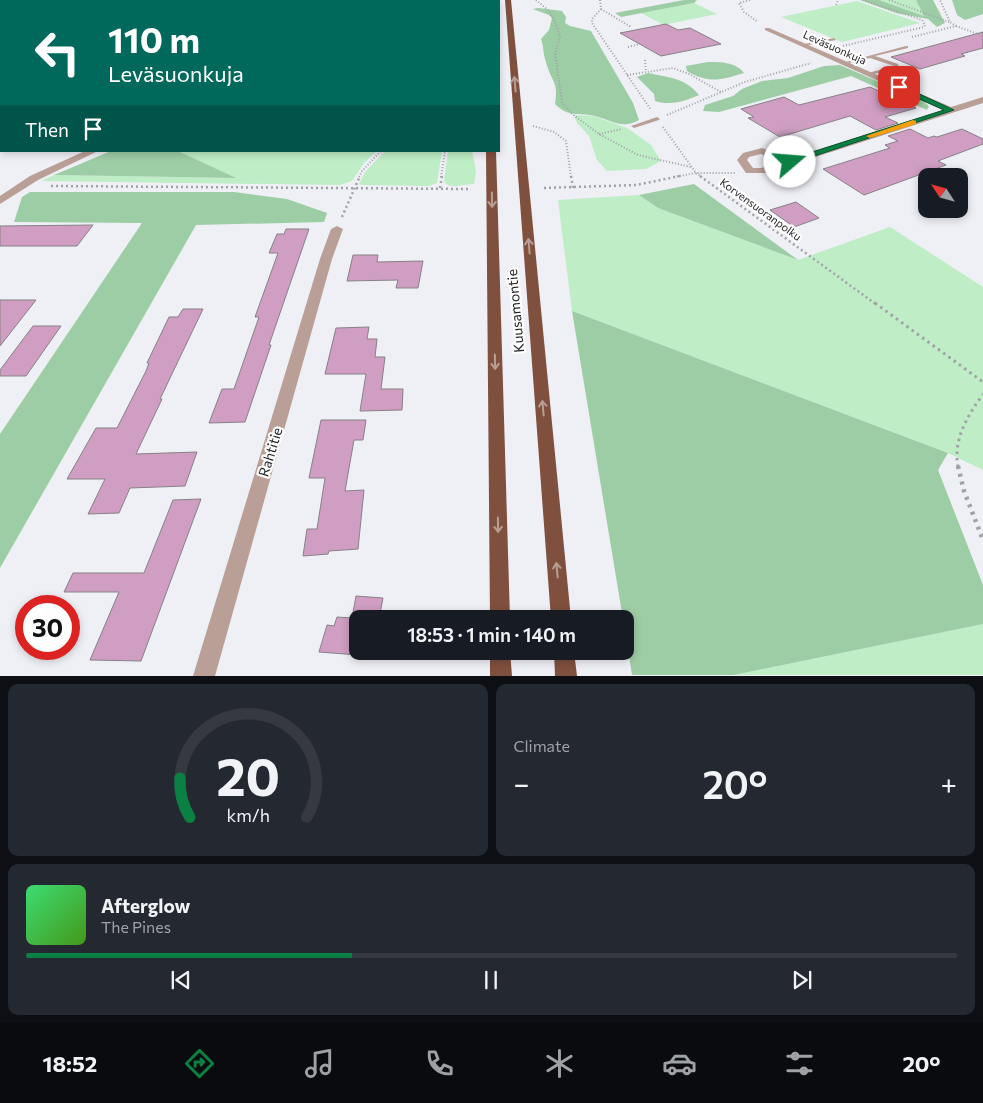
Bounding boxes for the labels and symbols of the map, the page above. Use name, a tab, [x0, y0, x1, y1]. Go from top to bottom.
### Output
street label: Leväsuonkuja	[801, 27, 869, 67]
pin	[878, 66, 920, 108]
one-way arrow	[511, 77, 520, 93]
position arrow	[763, 135, 815, 187]
north arrow	[918, 168, 968, 218]
street label: Korvensuoranpolku	[718, 175, 804, 243]
one-way arrow	[487, 192, 497, 208]
one-way arrow	[525, 239, 534, 255]
street label: Kuusamontie	[503, 268, 527, 354]
one-way arrow	[490, 354, 500, 370]
one-way arrow	[539, 401, 548, 417]
street label: Rahtitie	[254, 425, 286, 479]
one-way arrow	[493, 516, 503, 533]
one-way arrow	[552, 562, 562, 578]
speed limit sign: 30	[15, 595, 80, 660]

